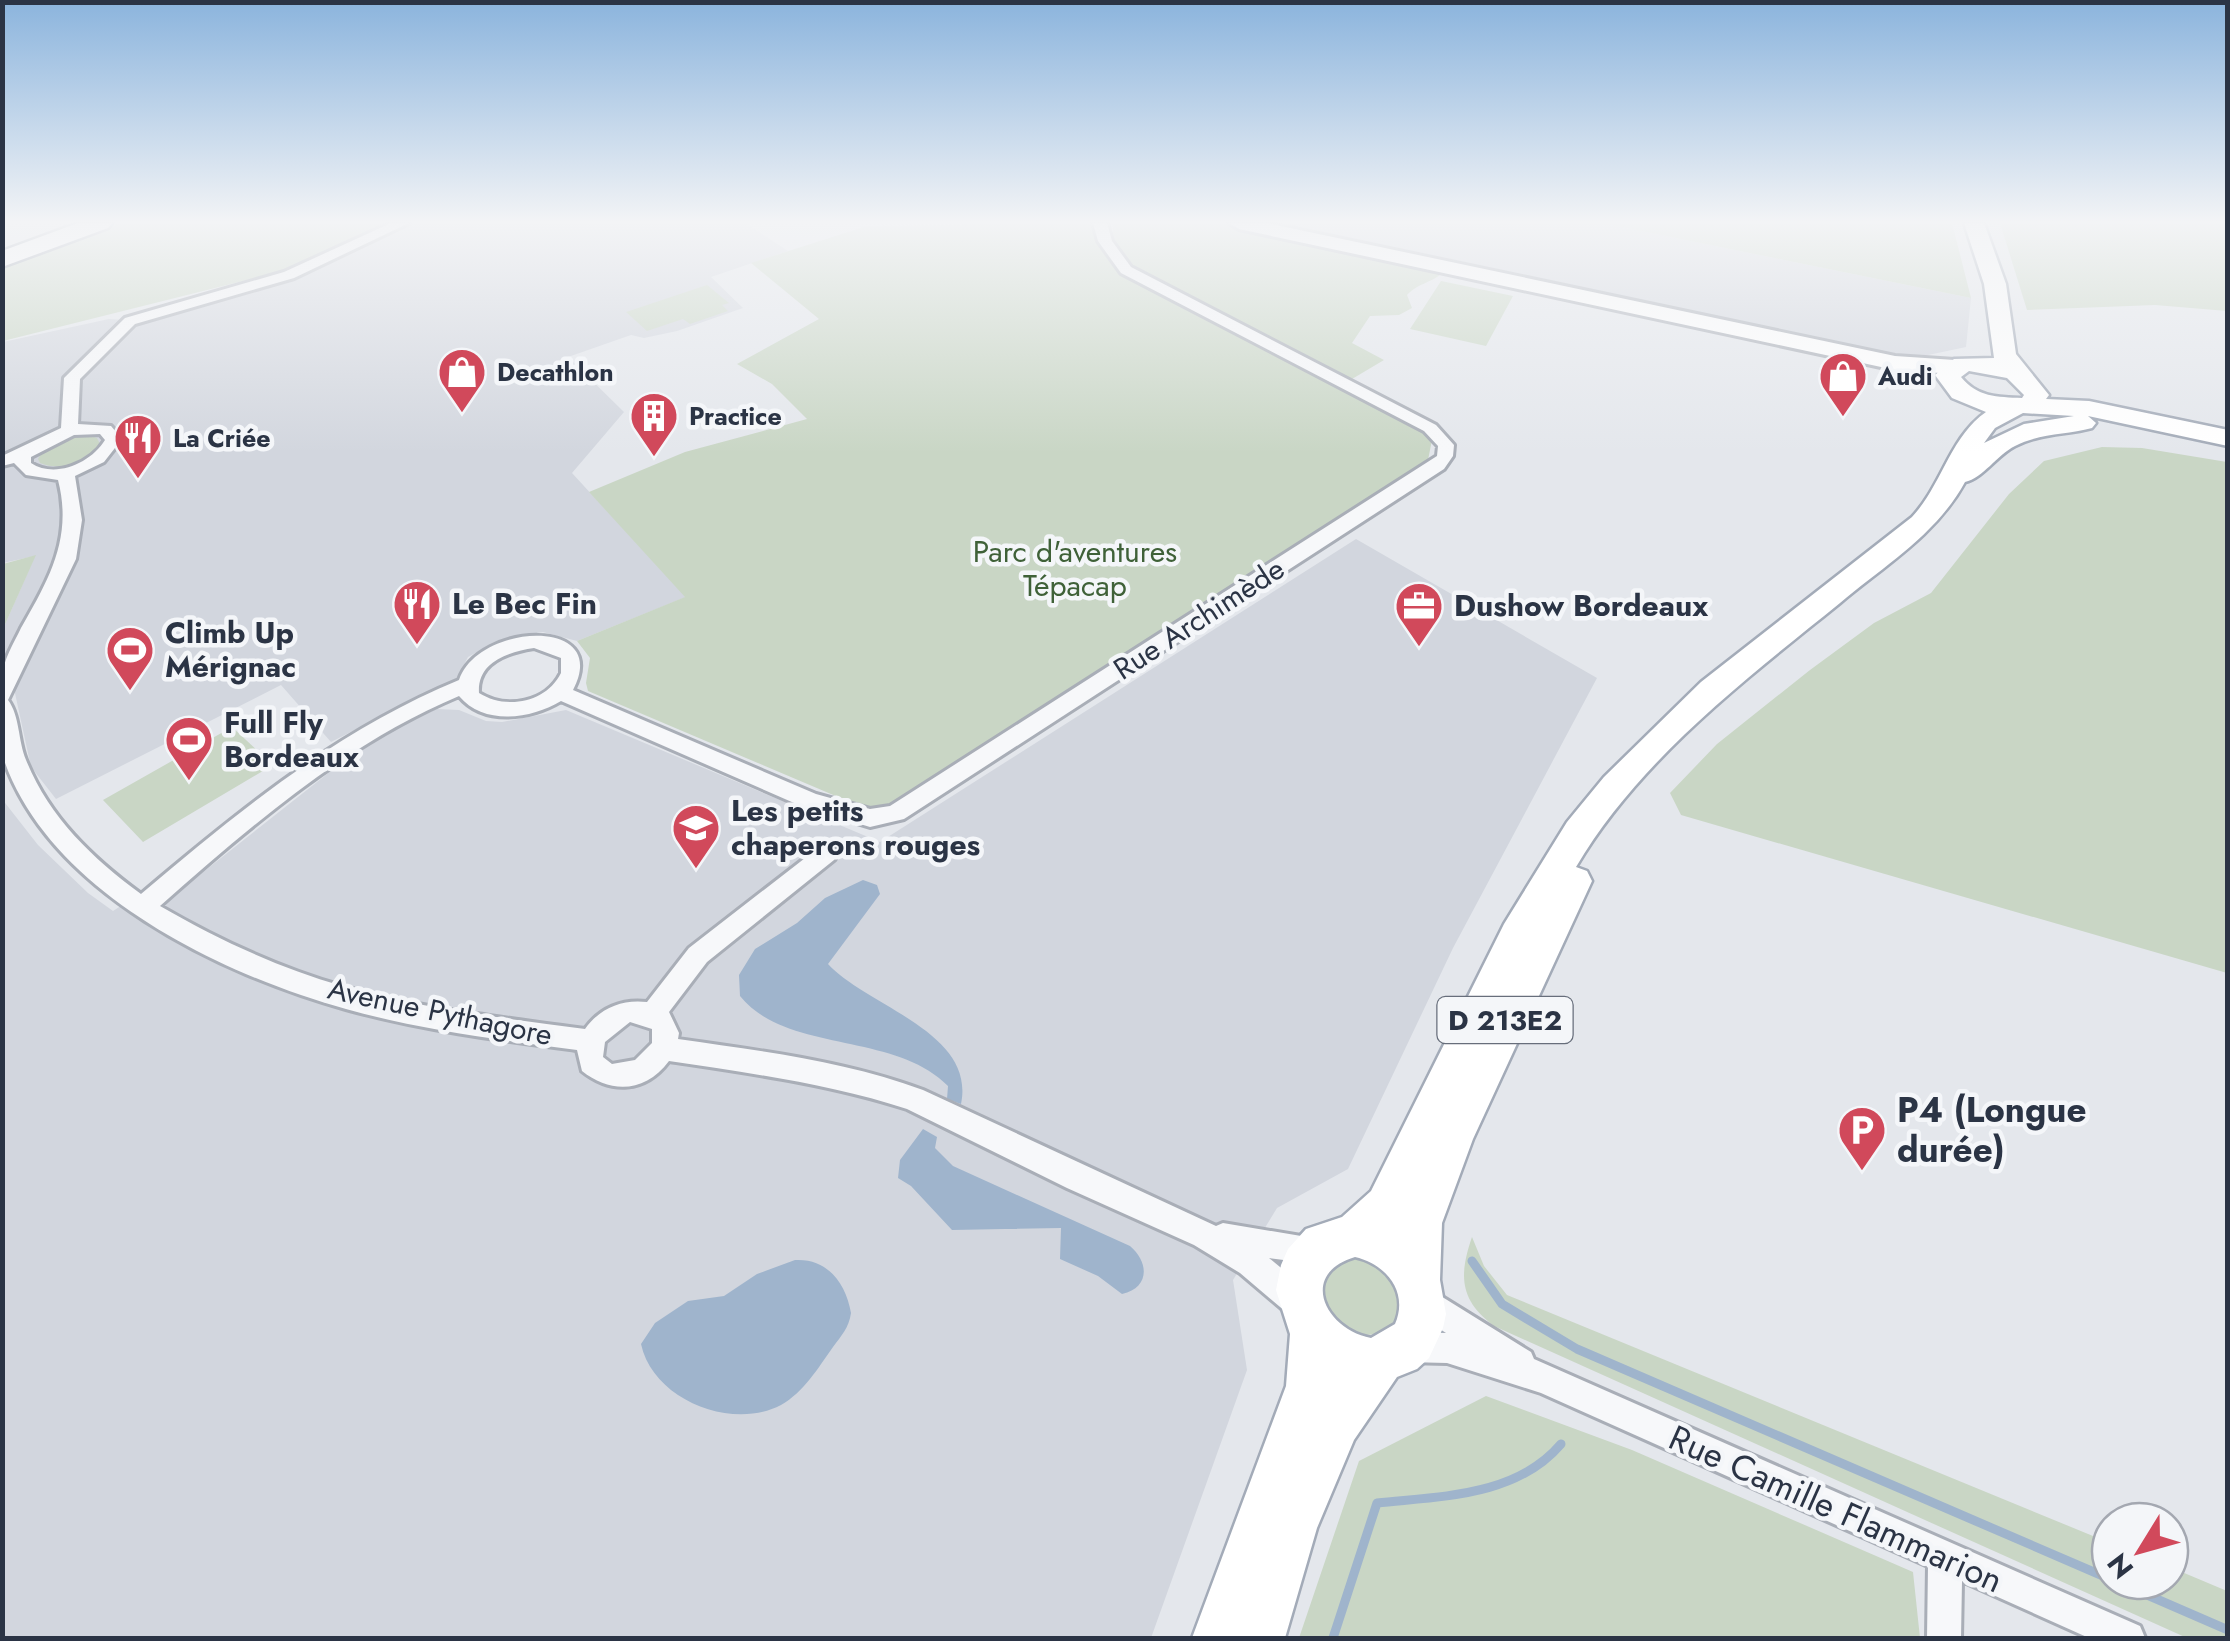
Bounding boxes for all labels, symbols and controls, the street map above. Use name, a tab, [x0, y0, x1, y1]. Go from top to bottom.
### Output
shop icon: Decathlon	[436, 346, 488, 414]
shop icon: Audi	[1817, 350, 1869, 418]
place label: Decathlon	[497, 354, 614, 390]
place label: Audi	[1877, 358, 1933, 394]
building icon: Practice	[628, 390, 680, 458]
place label: Practice	[689, 398, 782, 434]
restaurant icon: La Criée	[112, 412, 164, 480]
place label: La Criée	[173, 420, 271, 456]
park label: Parc d'aventures Tépacap	[973, 530, 1177, 607]
street label: Rue Archimède	[1105, 547, 1293, 690]
restaurant icon: Le Bec Fin	[391, 578, 443, 646]
office icon: Dushow Bordeaux	[1393, 580, 1445, 648]
place label: Le Bec Fin	[452, 582, 597, 625]
place label: Dushow Bordeaux	[1454, 584, 1708, 627]
place label: Climb Up Mérignac	[165, 611, 296, 688]
sports icon: Climb Up Mérignac	[104, 624, 156, 692]
place label: Full Fly Bordeaux	[224, 701, 359, 778]
sports icon: Full Fly Bordeaux	[163, 714, 215, 782]
place label: Les petits chaperons rouges	[731, 789, 980, 866]
school or university icon: Les petits chaperons rouges	[670, 802, 722, 870]
street label: Avenue Pythagore	[324, 967, 556, 1056]
road number: D 213E2	[1438, 997, 1572, 1043]
place label: P4 (Longue durée)	[1897, 1085, 2086, 1175]
parking icon: P4 (Longue durée)	[1836, 1104, 1888, 1172]
street label: Rue Camille Flammarion	[1661, 1413, 2011, 1605]
north arrow	[2090, 1501, 2190, 1601]
text: N	[2097, 1545, 2143, 1587]

